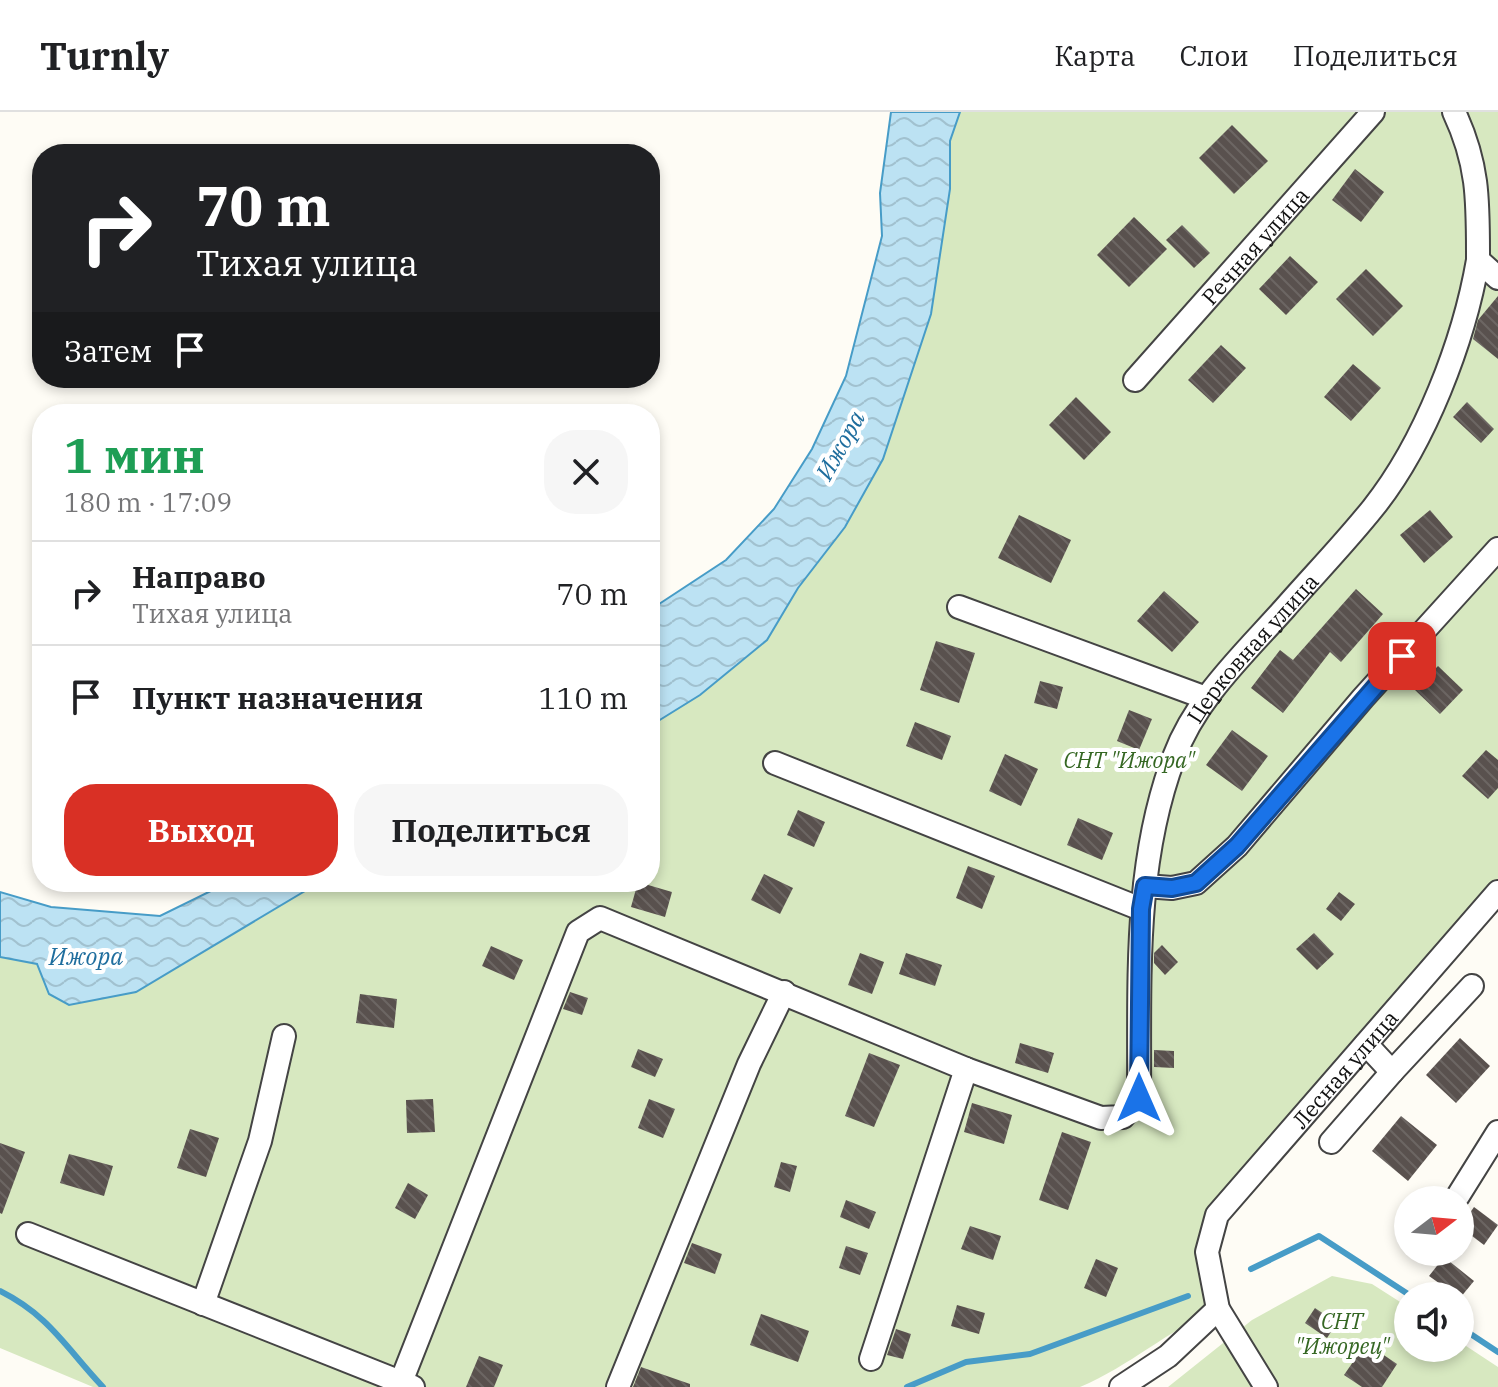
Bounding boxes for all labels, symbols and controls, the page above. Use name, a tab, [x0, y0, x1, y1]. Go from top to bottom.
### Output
text: Turnly	[40, 31, 169, 80]
text: Карта	[1054, 37, 1135, 74]
text: Слои	[1179, 37, 1249, 74]
text: Поделиться	[1293, 37, 1458, 74]
text: 70 m	[196, 169, 331, 241]
icon: right	[64, 176, 168, 280]
street label: Речная улица	[1194, 180, 1315, 310]
text: Тихая улица	[196, 239, 418, 286]
icon: arrive	[168, 328, 212, 372]
text: Затем	[64, 331, 152, 370]
water label: Ижора	[807, 405, 872, 486]
text: 1 мин	[64, 424, 205, 486]
button: close	[544, 430, 628, 514]
text: 180 m · 17:09	[64, 485, 232, 519]
text: Направо	[132, 557, 266, 596]
street label: Церковная улица	[1179, 567, 1324, 728]
icon: right	[64, 571, 108, 615]
text: 70 m	[556, 574, 628, 613]
text: Тихая улица	[132, 596, 293, 630]
pin	[1368, 622, 1436, 690]
icon: arrive	[1380, 634, 1424, 678]
icon: arrive	[64, 675, 108, 719]
text: Пункт назначения	[132, 678, 423, 717]
text: 110 m	[538, 678, 628, 717]
park label: СНТ "Ижора"	[1064, 745, 1196, 774]
button: Выход	[64, 784, 338, 876]
button: Поделиться	[354, 784, 628, 876]
water label: Ижора	[48, 940, 123, 972]
street label: Лесная улица	[1285, 1003, 1404, 1134]
position arrow	[1097, 1056, 1181, 1140]
north arrow	[1394, 1186, 1474, 1266]
map controls	[1394, 1186, 1474, 1362]
button: sound	[1394, 1282, 1474, 1362]
park label: СНТ "Ижорец"	[1295, 1306, 1391, 1360]

